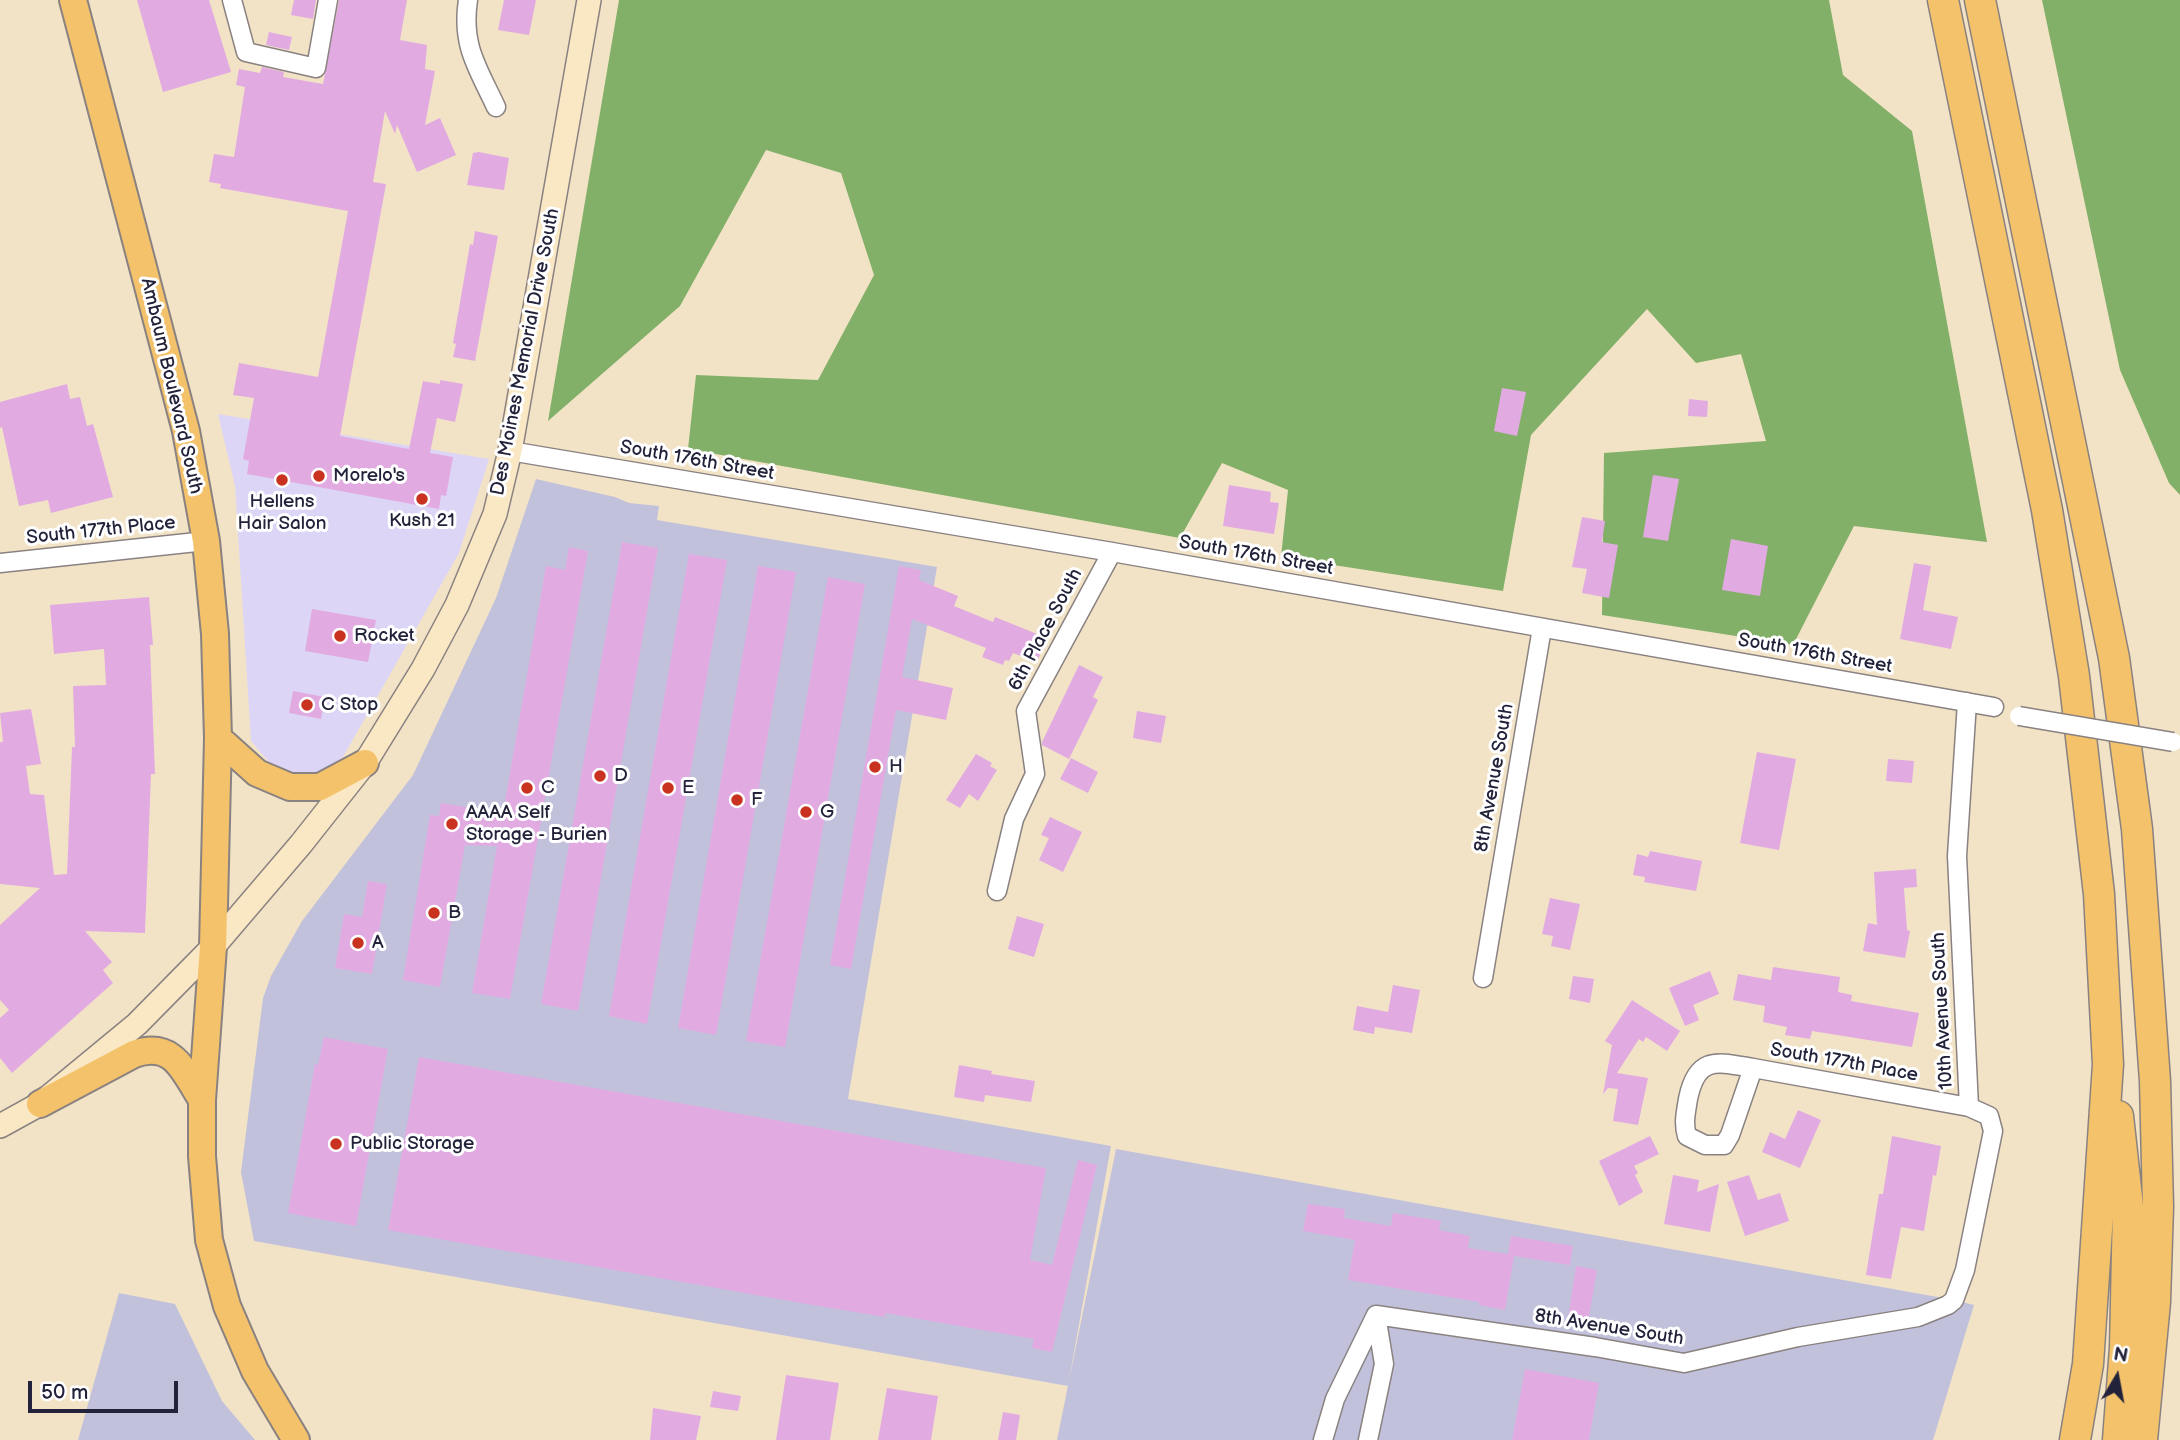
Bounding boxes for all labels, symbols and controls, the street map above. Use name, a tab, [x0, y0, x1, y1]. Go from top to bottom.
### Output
street label: Des Moines Memorial Drive South	[487, 207, 565, 497]
street label: Ambaum Boulevard South	[135, 276, 207, 496]
street label: South 176th Street	[618, 436, 776, 486]
place label: Morelo's	[333, 465, 405, 487]
marker: Morelo's	[311, 468, 327, 484]
marker: Hellens Hair Salon	[274, 472, 290, 488]
place label: Hellens Hair Salon	[238, 491, 326, 535]
marker: Kush 21	[414, 491, 430, 507]
place label: Kush 21	[389, 510, 455, 532]
street label: South 177th Place	[25, 512, 177, 550]
street label: South 176th Street	[1177, 531, 1335, 581]
street label: 6th Place South	[1004, 565, 1088, 695]
place label: Rocket	[354, 625, 414, 647]
marker: Rocket	[332, 628, 348, 644]
street label: South 176th Street	[1736, 629, 1894, 679]
place label: C Stop	[321, 694, 378, 716]
marker: C Stop	[299, 697, 315, 713]
street label: 8th Avenue South	[1471, 702, 1519, 854]
place label: H	[889, 756, 903, 778]
marker: H	[867, 759, 883, 775]
place label: D	[614, 765, 628, 787]
marker: D	[592, 768, 608, 784]
place label: C	[541, 777, 555, 799]
place label: E	[682, 777, 695, 799]
marker: C	[519, 780, 535, 796]
marker: E	[660, 780, 676, 796]
place label: F	[751, 789, 762, 811]
marker: F	[729, 792, 745, 808]
place label: G	[820, 801, 834, 823]
place label: AAAA Self Storage - Burien	[466, 802, 607, 846]
marker: G	[798, 804, 814, 820]
marker: AAAA Self Storage - Burien	[444, 816, 460, 832]
place label: B	[448, 902, 461, 924]
marker: B	[426, 905, 442, 921]
place label: A	[372, 932, 384, 954]
street label: 10th Avenue South	[1927, 932, 1959, 1090]
marker: A	[350, 935, 366, 951]
street label: South 177th Place	[1768, 1039, 1920, 1087]
place label: Public Storage	[350, 1133, 474, 1155]
marker: Public Storage	[328, 1136, 344, 1152]
street label: 8th Avenue South	[1533, 1305, 1685, 1351]
north arrow	[2082, 1342, 2152, 1412]
text: N	[2112, 1343, 2130, 1368]
scale bar	[32, 1366, 182, 1410]
text: 50 m	[41, 1380, 88, 1405]

